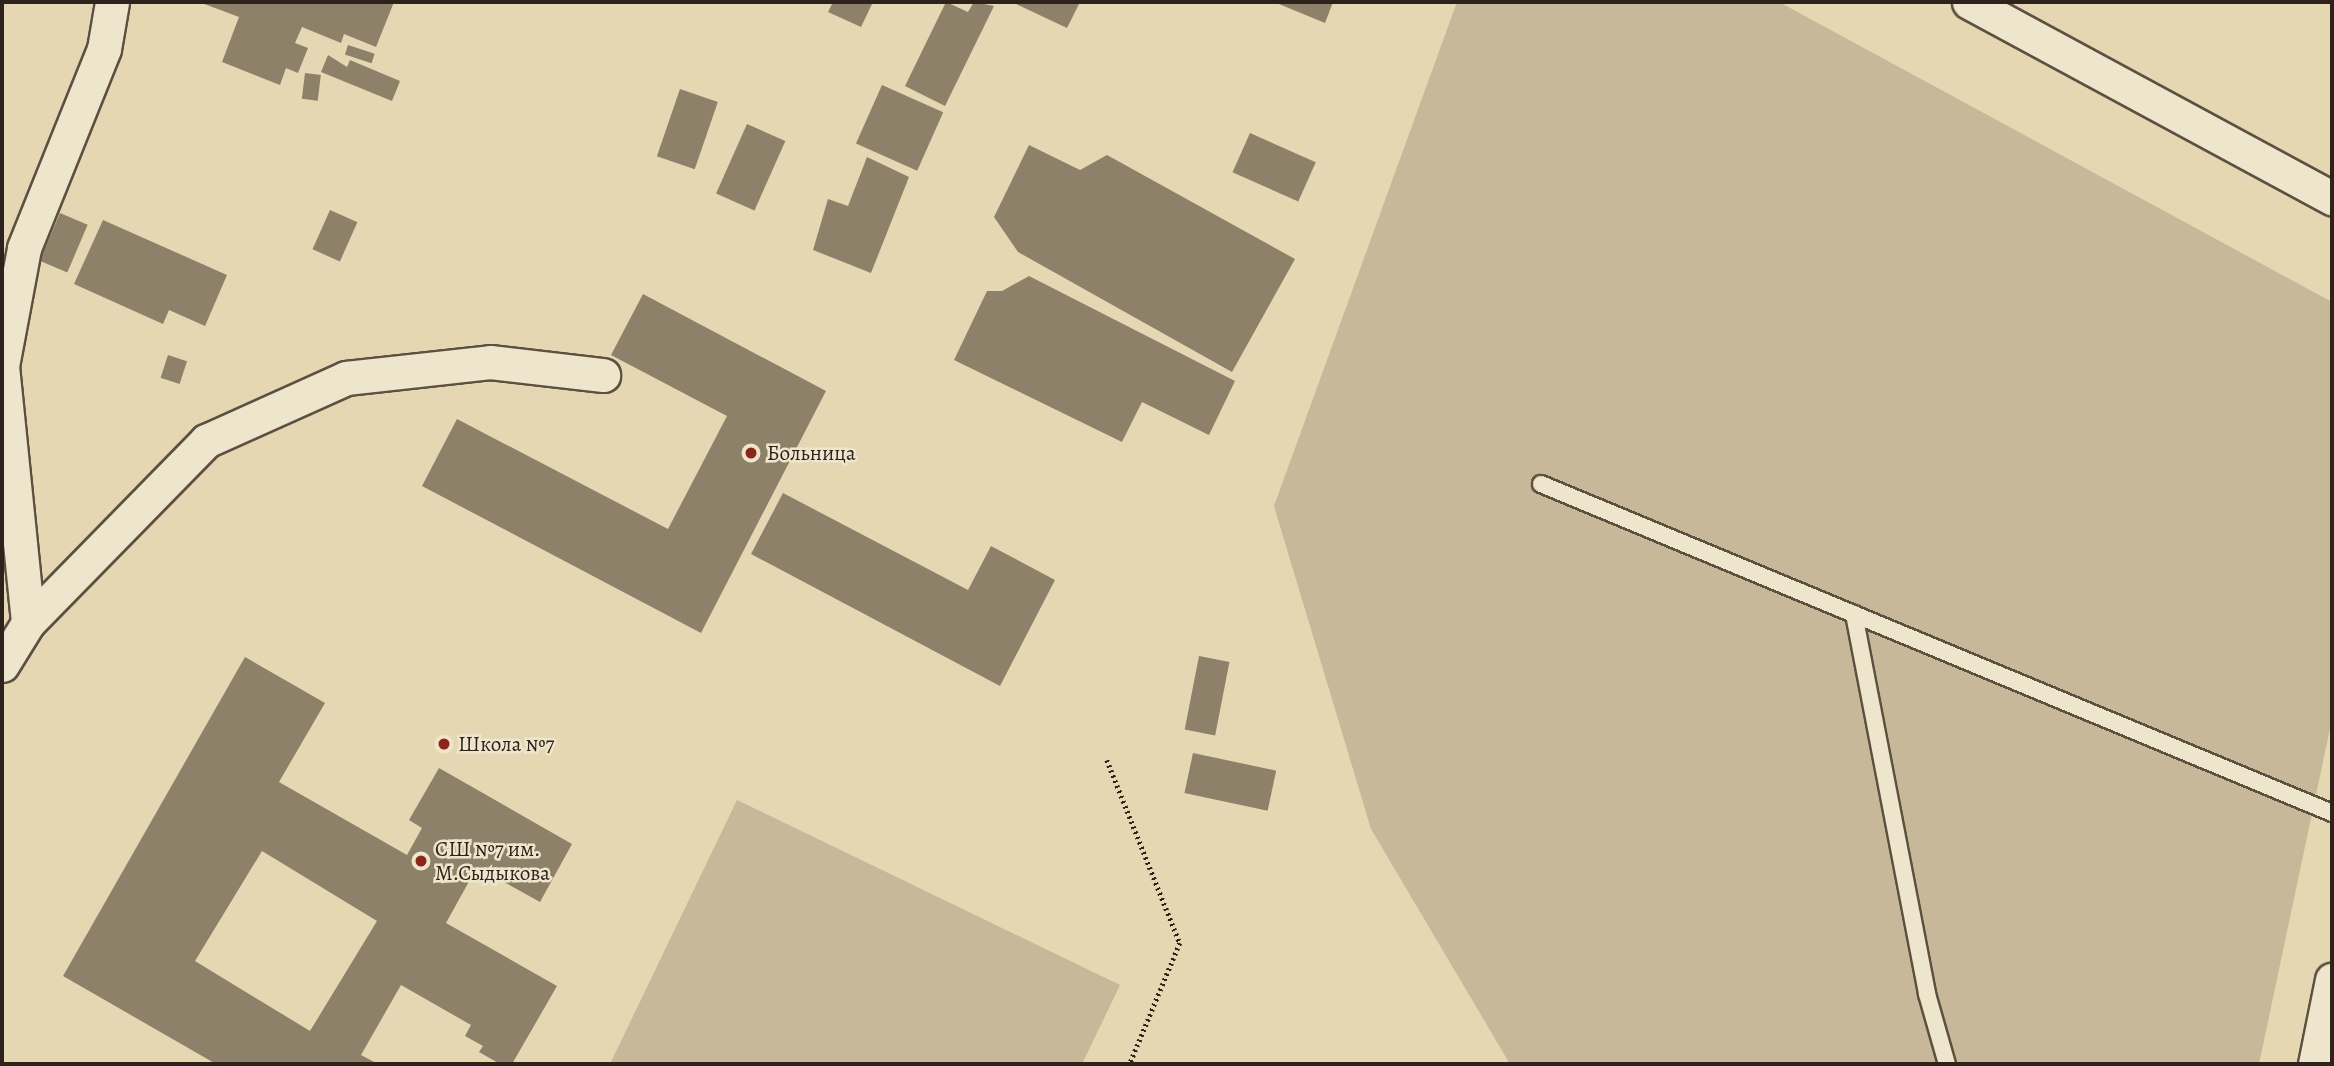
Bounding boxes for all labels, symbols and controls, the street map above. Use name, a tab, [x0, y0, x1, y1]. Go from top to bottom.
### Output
place label: Больница	[767, 440, 856, 466]
marker: Больница	[741, 443, 761, 463]
place label: Школа №7	[458, 731, 554, 757]
marker: Школа №7	[436, 736, 452, 752]
place label: СШ №7 им. М.Сыдыкова	[435, 836, 550, 886]
marker: СШ №7 им. М.Сыдыкова	[413, 853, 429, 869]

